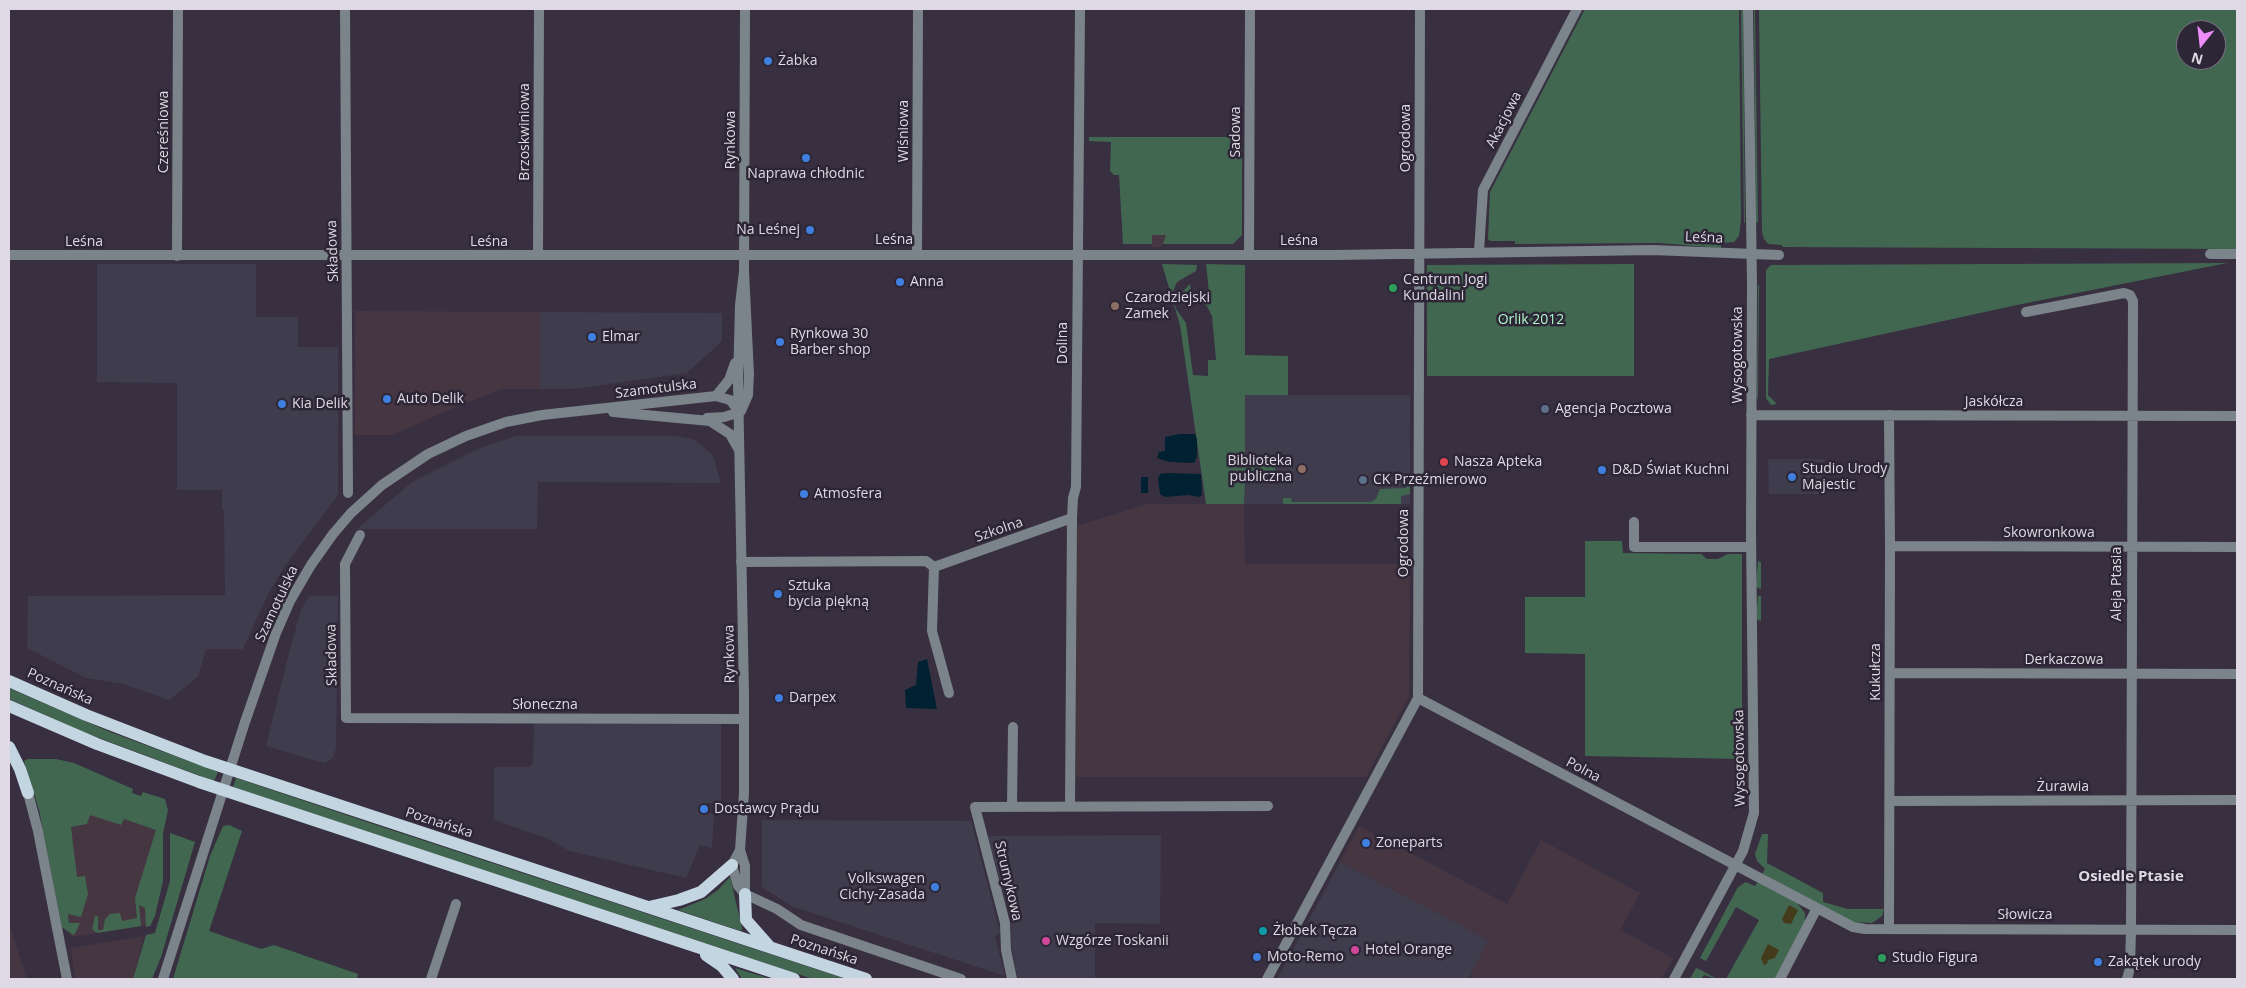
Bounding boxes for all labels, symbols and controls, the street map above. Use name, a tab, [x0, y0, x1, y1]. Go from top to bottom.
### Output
north arrow	[2176, 20, 2226, 70]
text: N	[2189, 48, 2205, 70]
place label: Żabka	[778, 53, 817, 69]
marker: Żabka	[762, 55, 774, 67]
street label: Brzoskwiniowa	[517, 83, 533, 181]
street label: Akacjowa	[1483, 89, 1525, 151]
street label: Czereśniowa	[156, 91, 172, 173]
street label: Wiśniowa	[896, 100, 912, 162]
street label: Ogrodowa	[1398, 104, 1414, 172]
street label: Sadowa	[1228, 106, 1244, 158]
street label: Rynkowa	[723, 111, 739, 169]
marker: Naprawa chłodnic	[800, 152, 812, 164]
place label: Naprawa chłodnic	[747, 166, 865, 182]
street label: Składowa	[324, 220, 342, 282]
place label: Na Leśnej	[736, 222, 800, 238]
marker: Na Leśnej	[804, 224, 816, 236]
street label: Leśna	[1685, 229, 1723, 247]
street label: Leśna	[875, 232, 913, 248]
street label: Leśna	[1280, 233, 1318, 249]
street label: Leśna	[65, 234, 103, 250]
street label: Leśna	[470, 234, 508, 250]
place label: Centrum Jogi Kundalini	[1403, 272, 1487, 304]
place label: Anna	[910, 274, 944, 290]
marker: Anna	[894, 276, 906, 288]
marker: Centrum Jogi Kundalini	[1387, 282, 1399, 294]
place label: Czarodziejski Zamek	[1125, 290, 1210, 322]
marker: Czarodziejski Zamek	[1109, 300, 1121, 312]
street label: Wysogotowska	[1730, 306, 1746, 404]
park label: Orlik 2012	[1498, 312, 1564, 328]
street label: Dolina	[1055, 322, 1071, 364]
place label: Rynkowa 30 Barber shop	[790, 326, 871, 358]
place label: Elmar	[602, 329, 640, 345]
marker: Elmar	[586, 331, 598, 343]
marker: Rynkowa 30 Barber shop	[774, 336, 786, 348]
street label: Szamotulska	[614, 376, 698, 402]
place label: Auto Delik	[397, 391, 464, 407]
marker: Auto Delik	[381, 393, 393, 405]
street label: Jaskółcza	[1965, 394, 2023, 410]
place label: Kia Delik	[292, 396, 348, 412]
marker: Kia Delik	[276, 398, 288, 410]
place label: Agencja Pocztowa	[1555, 401, 1672, 417]
marker: Agencja Pocztowa	[1539, 403, 1551, 415]
place label: Biblioteka publiczna	[1227, 453, 1292, 486]
place label: Nasza Apteka	[1454, 454, 1542, 470]
marker: Nasza Apteka	[1438, 456, 1450, 468]
place label: Studio Urody Majestic	[1802, 461, 1887, 494]
place label: D&D Świat Kuchni	[1612, 462, 1729, 478]
marker: Biblioteka publiczna	[1296, 463, 1308, 475]
marker: D&D Świat Kuchni	[1596, 464, 1608, 476]
marker: Studio Urody Majestic	[1786, 471, 1798, 483]
place label: CK Przeźmierowo	[1373, 472, 1487, 488]
marker: CK Przeźmierowo	[1357, 474, 1369, 486]
place label: Atmosfera	[814, 486, 882, 502]
marker: Atmosfera	[798, 488, 810, 500]
street label: Ogrodowa	[1396, 509, 1412, 577]
street label: Szkolna	[973, 514, 1025, 546]
street label: Skowronkowa	[2003, 525, 2095, 541]
street label: Aleja Ptasia	[2109, 547, 2125, 621]
street label: Szamotulska	[252, 563, 302, 645]
place label: Sztuka bycia piękną	[788, 578, 869, 610]
marker: Sztuka bycia piękną	[772, 588, 784, 600]
street label: Składowa	[323, 624, 341, 686]
street label: Rynkowa	[721, 625, 739, 683]
street label: Kukułcza	[1868, 643, 1884, 701]
street label: Derkaczowa	[2024, 652, 2104, 668]
street label: Poznańska	[25, 665, 95, 709]
place label: Darpex	[789, 690, 836, 706]
marker: Darpex	[773, 692, 785, 704]
street label: Słoneczna	[512, 697, 578, 713]
street label: Wysogotowska	[1731, 709, 1749, 807]
street label: Polna	[1563, 754, 1603, 786]
street label: Żurawia	[2037, 779, 2089, 795]
place label: Dostawcy Prądu	[714, 801, 819, 817]
marker: Dostawcy Prądu	[698, 803, 710, 815]
street label: Poznańska	[403, 804, 475, 842]
place label: Zoneparts	[1376, 835, 1443, 851]
marker: Zoneparts	[1360, 837, 1372, 849]
street label: Strumykowa	[991, 839, 1025, 923]
district label: Osiedle Ptasie	[2078, 868, 2184, 886]
place label: Volkswagen Cichy-Zasada	[839, 871, 925, 904]
marker: Volkswagen Cichy-Zasada	[929, 881, 941, 893]
street label: Słowicza	[1997, 907, 2053, 923]
place label: Żłobek Tęcza	[1273, 923, 1357, 939]
marker: Żłobek Tęcza	[1257, 925, 1269, 937]
street label: Poznańska	[788, 931, 860, 969]
place label: Wzgórze Toskanii	[1056, 933, 1169, 949]
marker: Wzgórze Toskanii	[1040, 935, 1052, 947]
place label: Hotel Orange	[1365, 942, 1452, 958]
marker: Hotel Orange	[1349, 944, 1361, 956]
place label: Moto-Remo	[1267, 949, 1344, 965]
place label: Studio Figura	[1892, 950, 1978, 966]
marker: Moto-Remo	[1251, 951, 1263, 963]
marker: Studio Figura	[1876, 952, 1888, 964]
place label: Zakątek urody	[2108, 954, 2201, 970]
marker: Zakątek urody	[2092, 956, 2104, 968]

